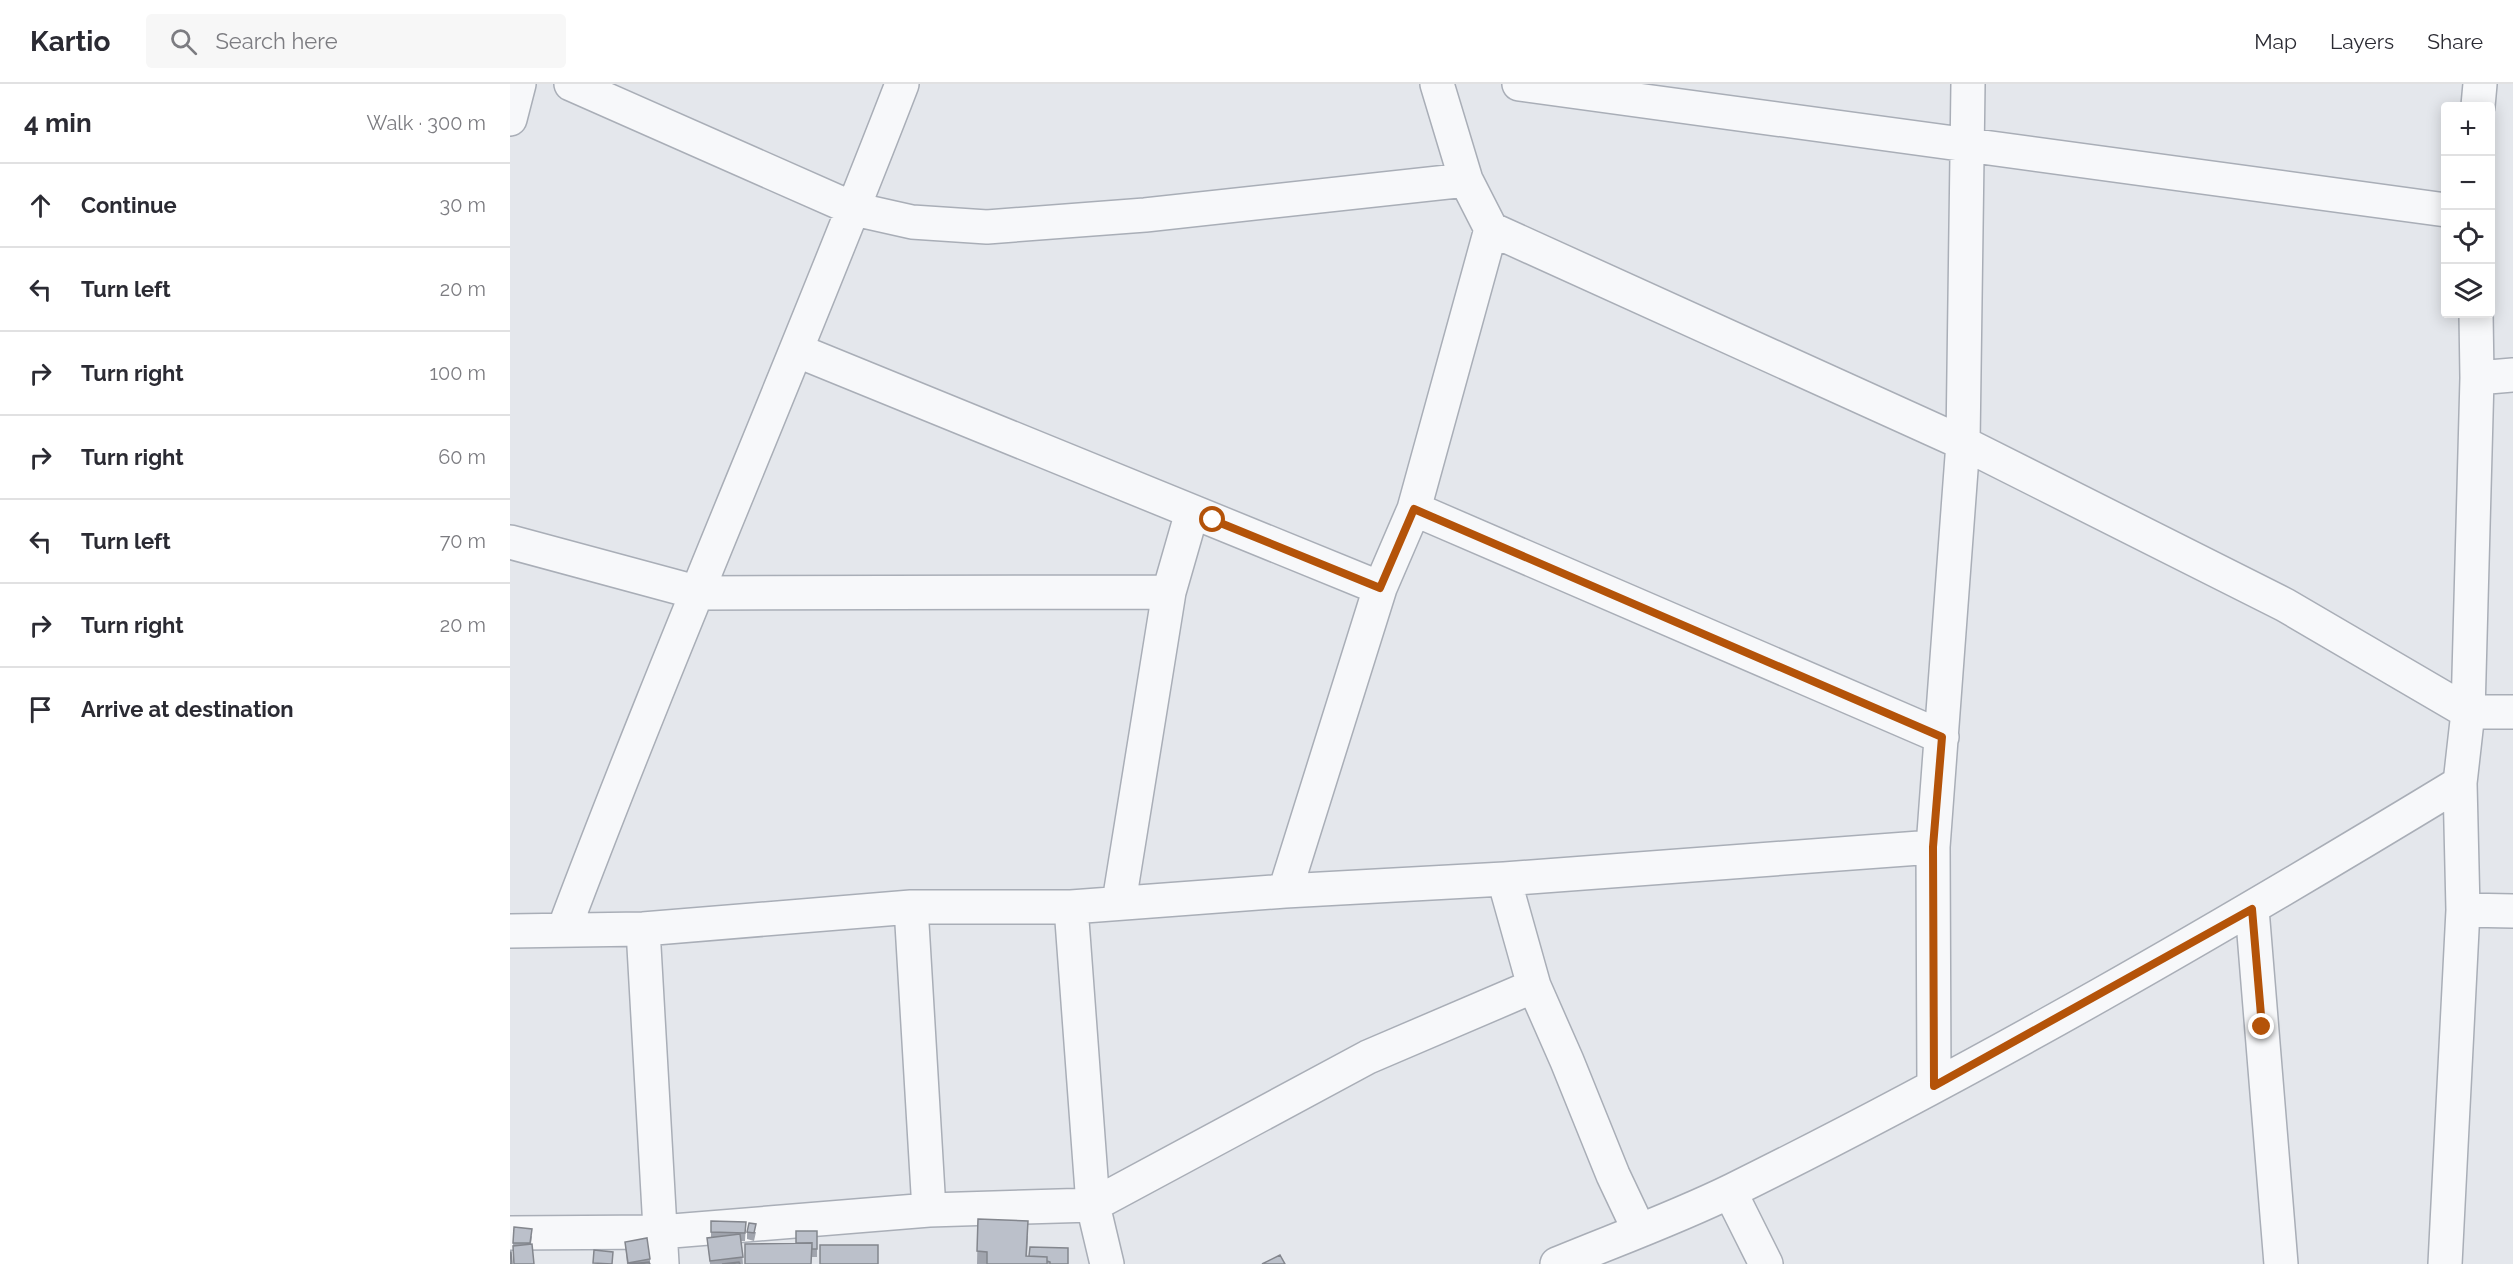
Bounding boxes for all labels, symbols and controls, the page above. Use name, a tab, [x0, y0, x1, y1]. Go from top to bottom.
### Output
search box	[146, 14, 566, 68]
text: Kartio	[30, 25, 110, 58]
icon: search	[167, 25, 200, 58]
text: Search here	[215, 28, 338, 54]
text: Map	[2254, 29, 2297, 54]
text: Layers	[2330, 29, 2394, 54]
text: Share	[2427, 29, 2483, 54]
map controls	[2441, 102, 2495, 318]
button: +	[2441, 102, 2495, 156]
text: 4 min	[24, 108, 92, 138]
text: Walk · 300 m	[367, 111, 486, 135]
button: −	[2441, 156, 2495, 210]
icon: ahead	[24, 189, 57, 222]
text: Continue	[81, 192, 177, 218]
text: 30 m	[440, 193, 486, 217]
button: locate	[2441, 210, 2495, 264]
button: layers	[2441, 264, 2495, 318]
icon: left	[24, 273, 57, 306]
text: Turn left	[81, 276, 171, 302]
text: 20 m	[440, 277, 486, 301]
icon: right	[24, 357, 57, 390]
text: Turn right	[81, 360, 184, 386]
text: 100 m	[429, 361, 486, 385]
icon: right	[24, 441, 57, 474]
text: Turn right	[81, 444, 184, 470]
text: 60 m	[438, 445, 486, 469]
route start	[1199, 506, 1225, 532]
icon: left	[24, 525, 57, 558]
text: Turn left	[81, 528, 171, 554]
text: 70 m	[440, 529, 486, 553]
icon: right	[24, 609, 57, 642]
text: Turn right	[81, 612, 184, 638]
text: 20 m	[440, 613, 486, 637]
icon: arrive	[24, 693, 57, 726]
text: Arrive at destination	[81, 696, 294, 722]
route end	[2248, 1013, 2274, 1039]

